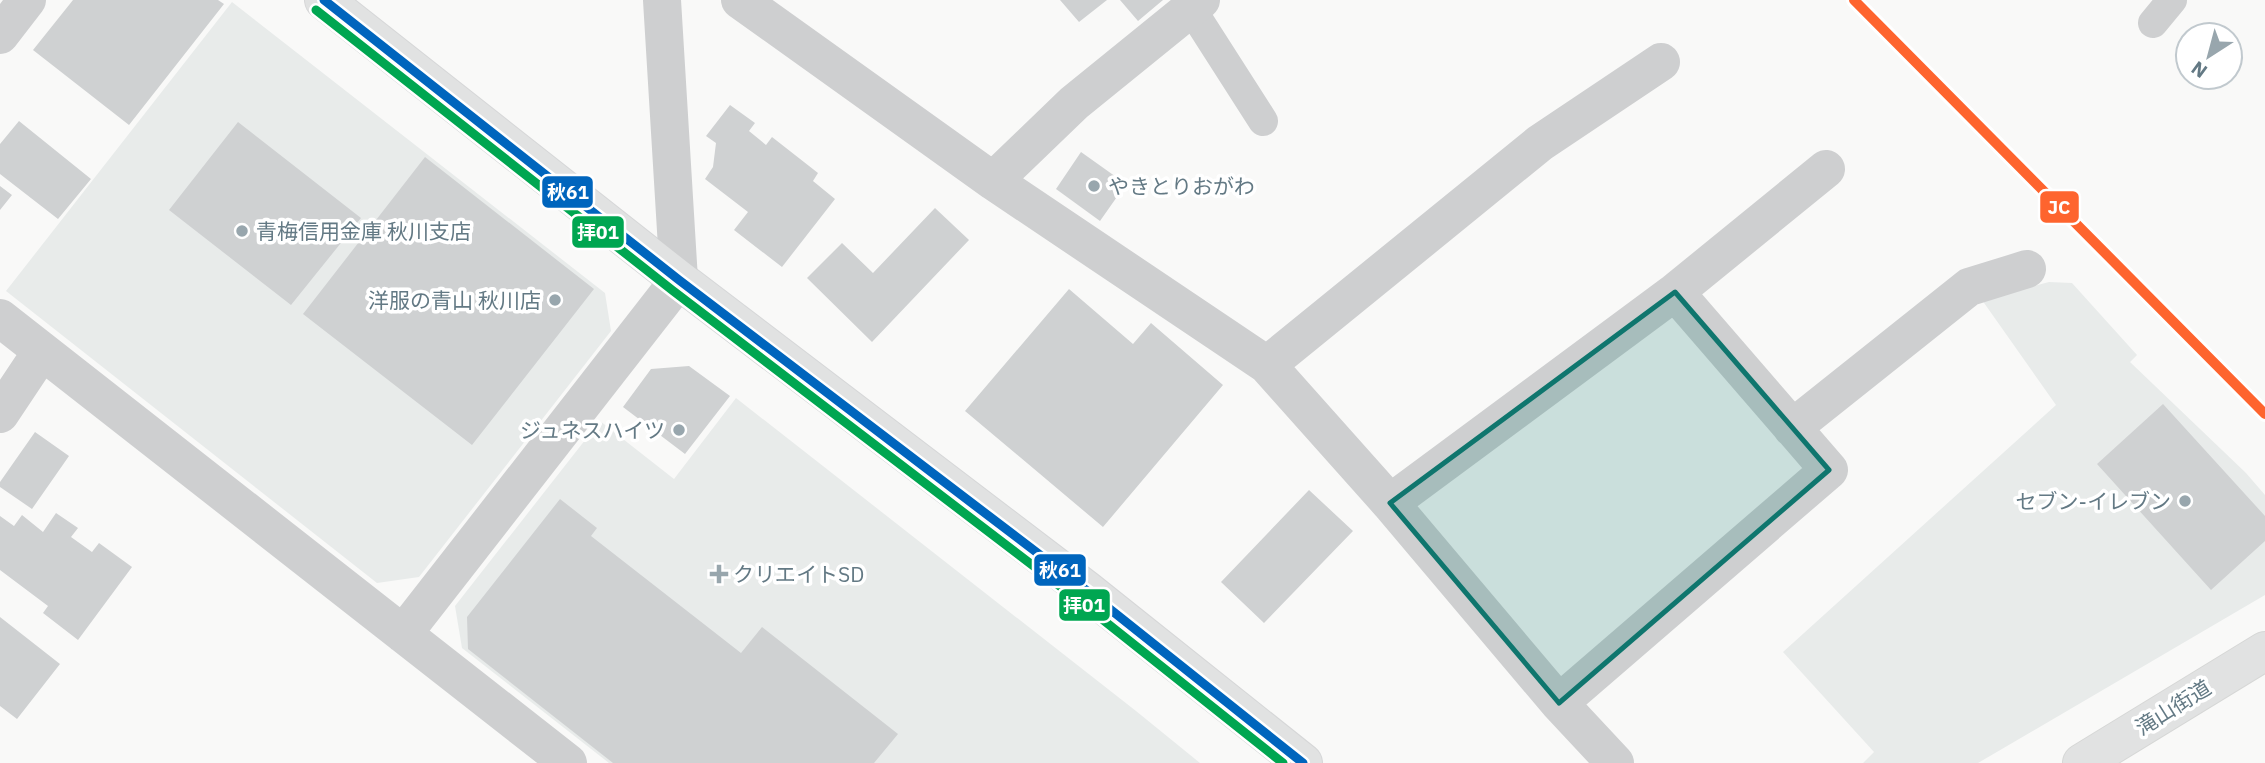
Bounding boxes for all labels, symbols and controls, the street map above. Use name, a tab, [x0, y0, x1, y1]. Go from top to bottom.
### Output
north arrow	[2174, 21, 2244, 91]
text: N	[2186, 56, 2212, 84]
place label: やきとりおがわ	[1108, 172, 1255, 200]
line badge: 秋61	[541, 175, 594, 209]
marker: やきとりおがわ	[1086, 178, 1102, 194]
text: 秋61	[547, 180, 589, 204]
line badge: JC	[2039, 190, 2080, 224]
text: JC	[2048, 195, 2071, 219]
line badge: 拝01	[571, 215, 625, 249]
place label: 青梅信用金庫 秋川支店	[256, 217, 471, 245]
text: 拝01	[577, 220, 619, 244]
marker: 青梅信用金庫 秋川支店	[234, 223, 250, 239]
place label: 洋服の青山 秋川店	[368, 286, 541, 314]
marker: 洋服の青山 秋川店	[547, 292, 563, 308]
place label: ジュネスハイツ	[520, 416, 665, 444]
marker: ジュネスハイツ	[671, 422, 687, 438]
place label: セブン-イレブン	[2016, 487, 2171, 515]
marker: セブン-イレブン	[2177, 493, 2193, 509]
line badge: 秋61	[1033, 553, 1087, 587]
text: 秋61	[1039, 558, 1081, 582]
place label: クリエイトSD	[733, 560, 864, 588]
marker: クリエイトSD	[711, 566, 727, 582]
line badge: 拝01	[1058, 588, 1111, 622]
text: 拝01	[1063, 593, 1105, 617]
street label: 滝山街道	[2130, 673, 2216, 741]

